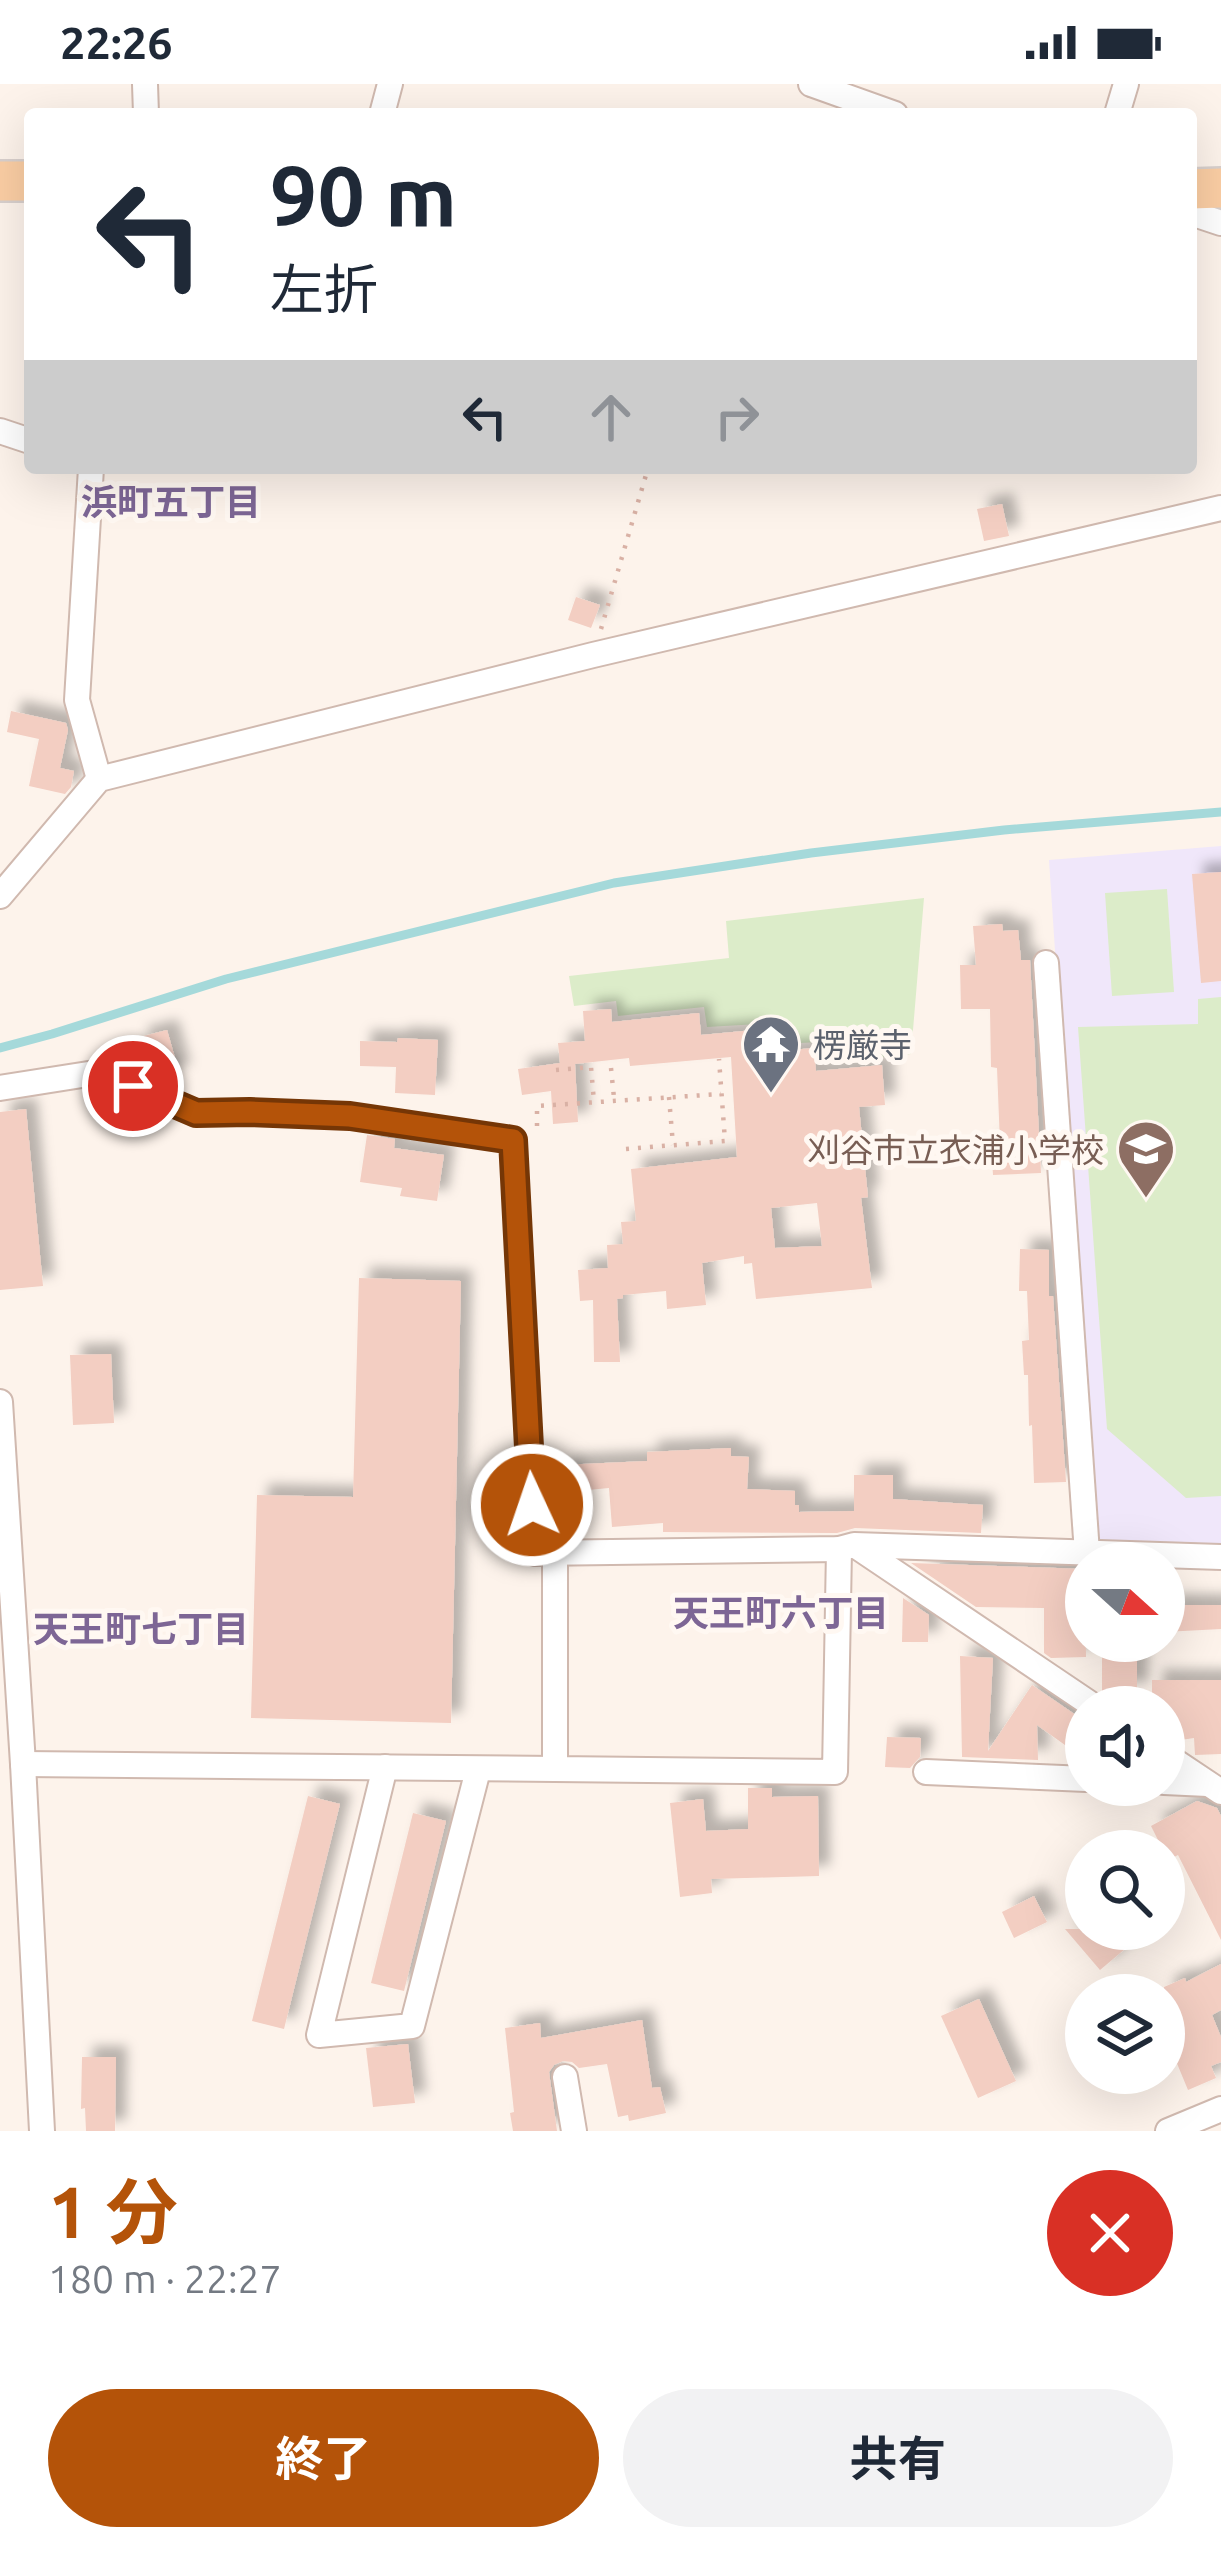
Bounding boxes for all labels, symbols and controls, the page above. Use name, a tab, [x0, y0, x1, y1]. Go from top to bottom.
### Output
text: 22:26	[60, 17, 173, 68]
text: 90 m	[270, 148, 457, 242]
icon: left	[72, 156, 228, 312]
text: 左折	[270, 259, 378, 319]
icon: left	[452, 384, 518, 450]
icon: ahead	[578, 384, 644, 450]
icon: right	[704, 384, 770, 450]
district label: 浜町五丁目	[81, 481, 261, 522]
temple icon: 楞厳寺	[740, 1013, 802, 1095]
place label: 楞厳寺	[813, 1026, 912, 1063]
pin	[82, 1035, 184, 1137]
icon: arrive	[100, 1053, 166, 1119]
school or university icon: 刈谷市立衣浦小学校	[1115, 1118, 1177, 1200]
place label: 刈谷市立衣浦小学校	[807, 1131, 1104, 1168]
position arrow	[469, 1442, 595, 1568]
north arrow	[1065, 1542, 1185, 1662]
map controls	[1065, 1542, 1185, 2094]
district label: 天王町六丁目	[673, 1592, 889, 1633]
district label: 天王町七丁目	[33, 1608, 249, 1649]
button: sound	[1065, 1686, 1185, 1806]
button: search	[1065, 1830, 1185, 1950]
button: layers	[1065, 1974, 1185, 2094]
button: close	[1047, 2170, 1173, 2296]
text: 1 分	[48, 2171, 178, 2252]
text: 180 m · 22:27	[48, 2257, 282, 2300]
button: 終了	[48, 2389, 599, 2527]
button: 共有	[623, 2389, 1173, 2527]

